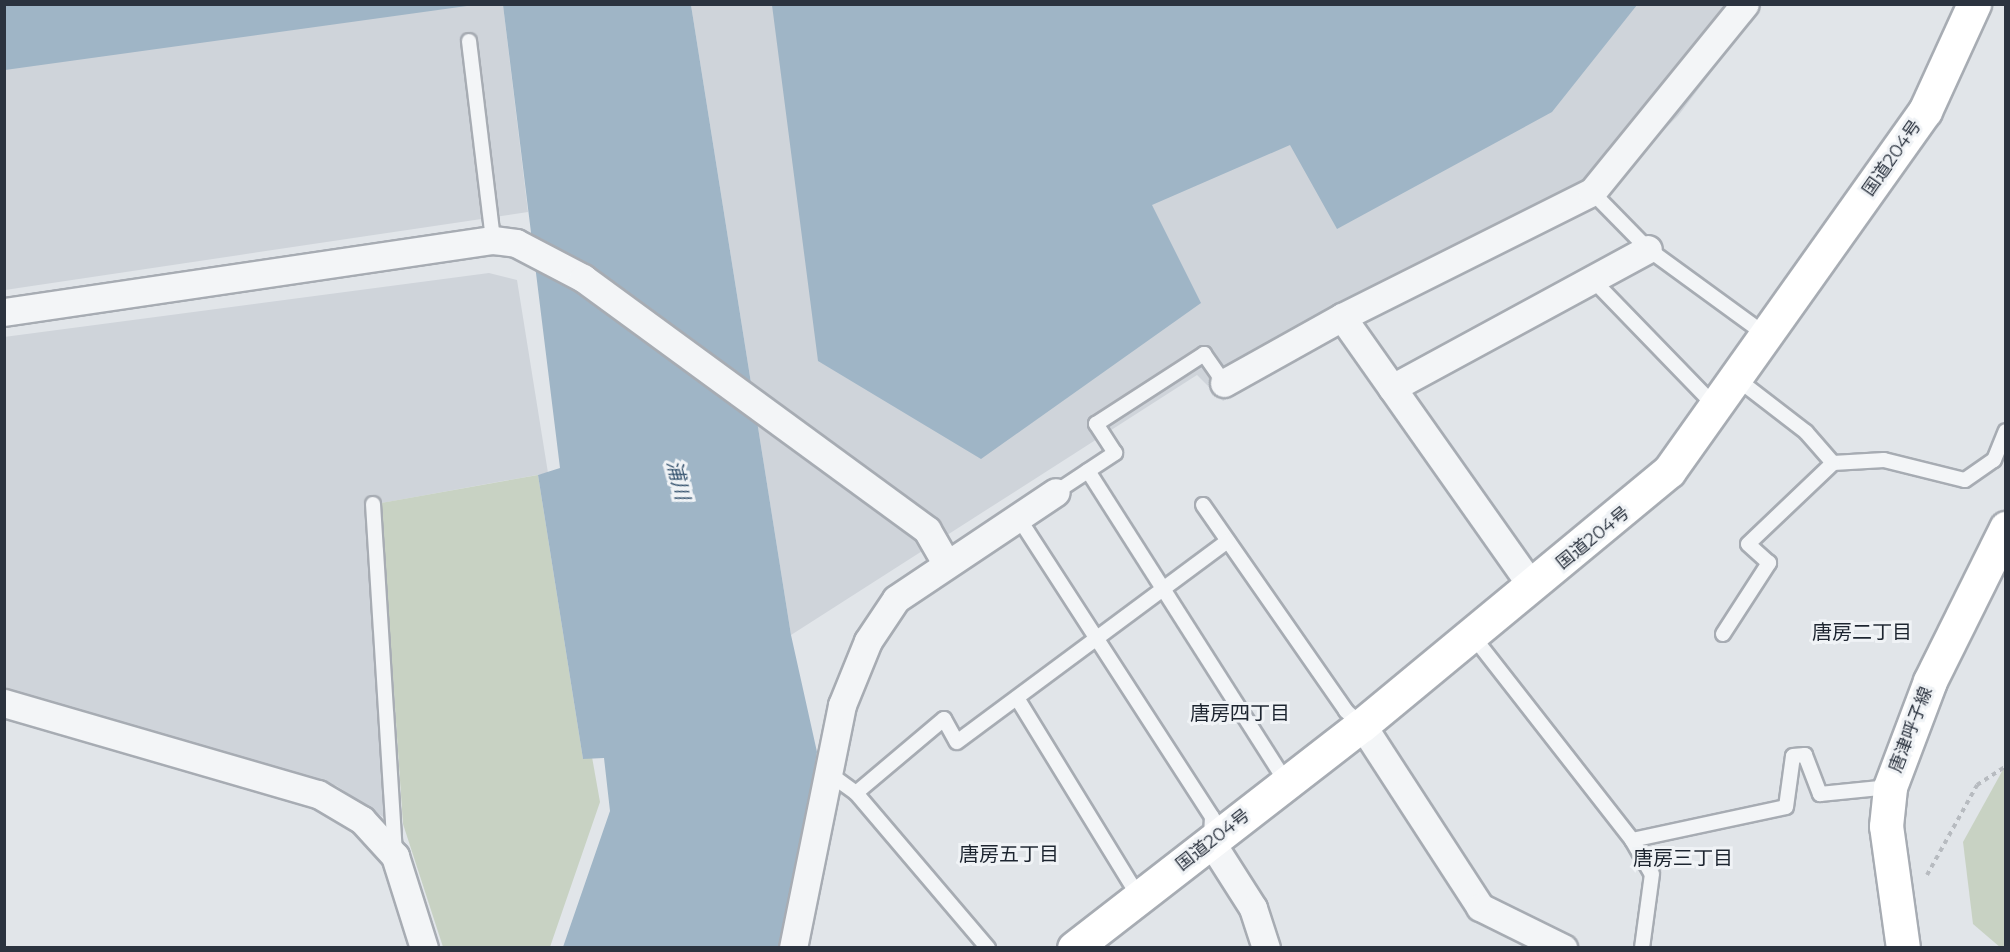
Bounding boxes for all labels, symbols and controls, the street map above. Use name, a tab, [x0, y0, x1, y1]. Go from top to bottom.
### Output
street label: 国道204号	[1858, 116, 1926, 200]
water label: 浦川	[662, 458, 694, 502]
street label: 国道204号	[1552, 502, 1634, 574]
district label: 唐房二丁目	[1812, 620, 1912, 644]
street label: 唐津呼子線	[1885, 684, 1937, 776]
district label: 唐房四丁目	[1190, 701, 1290, 725]
street label: 国道204号	[1172, 804, 1254, 876]
district label: 唐房五丁目	[959, 842, 1059, 866]
district label: 唐房三丁目	[1633, 846, 1733, 870]

